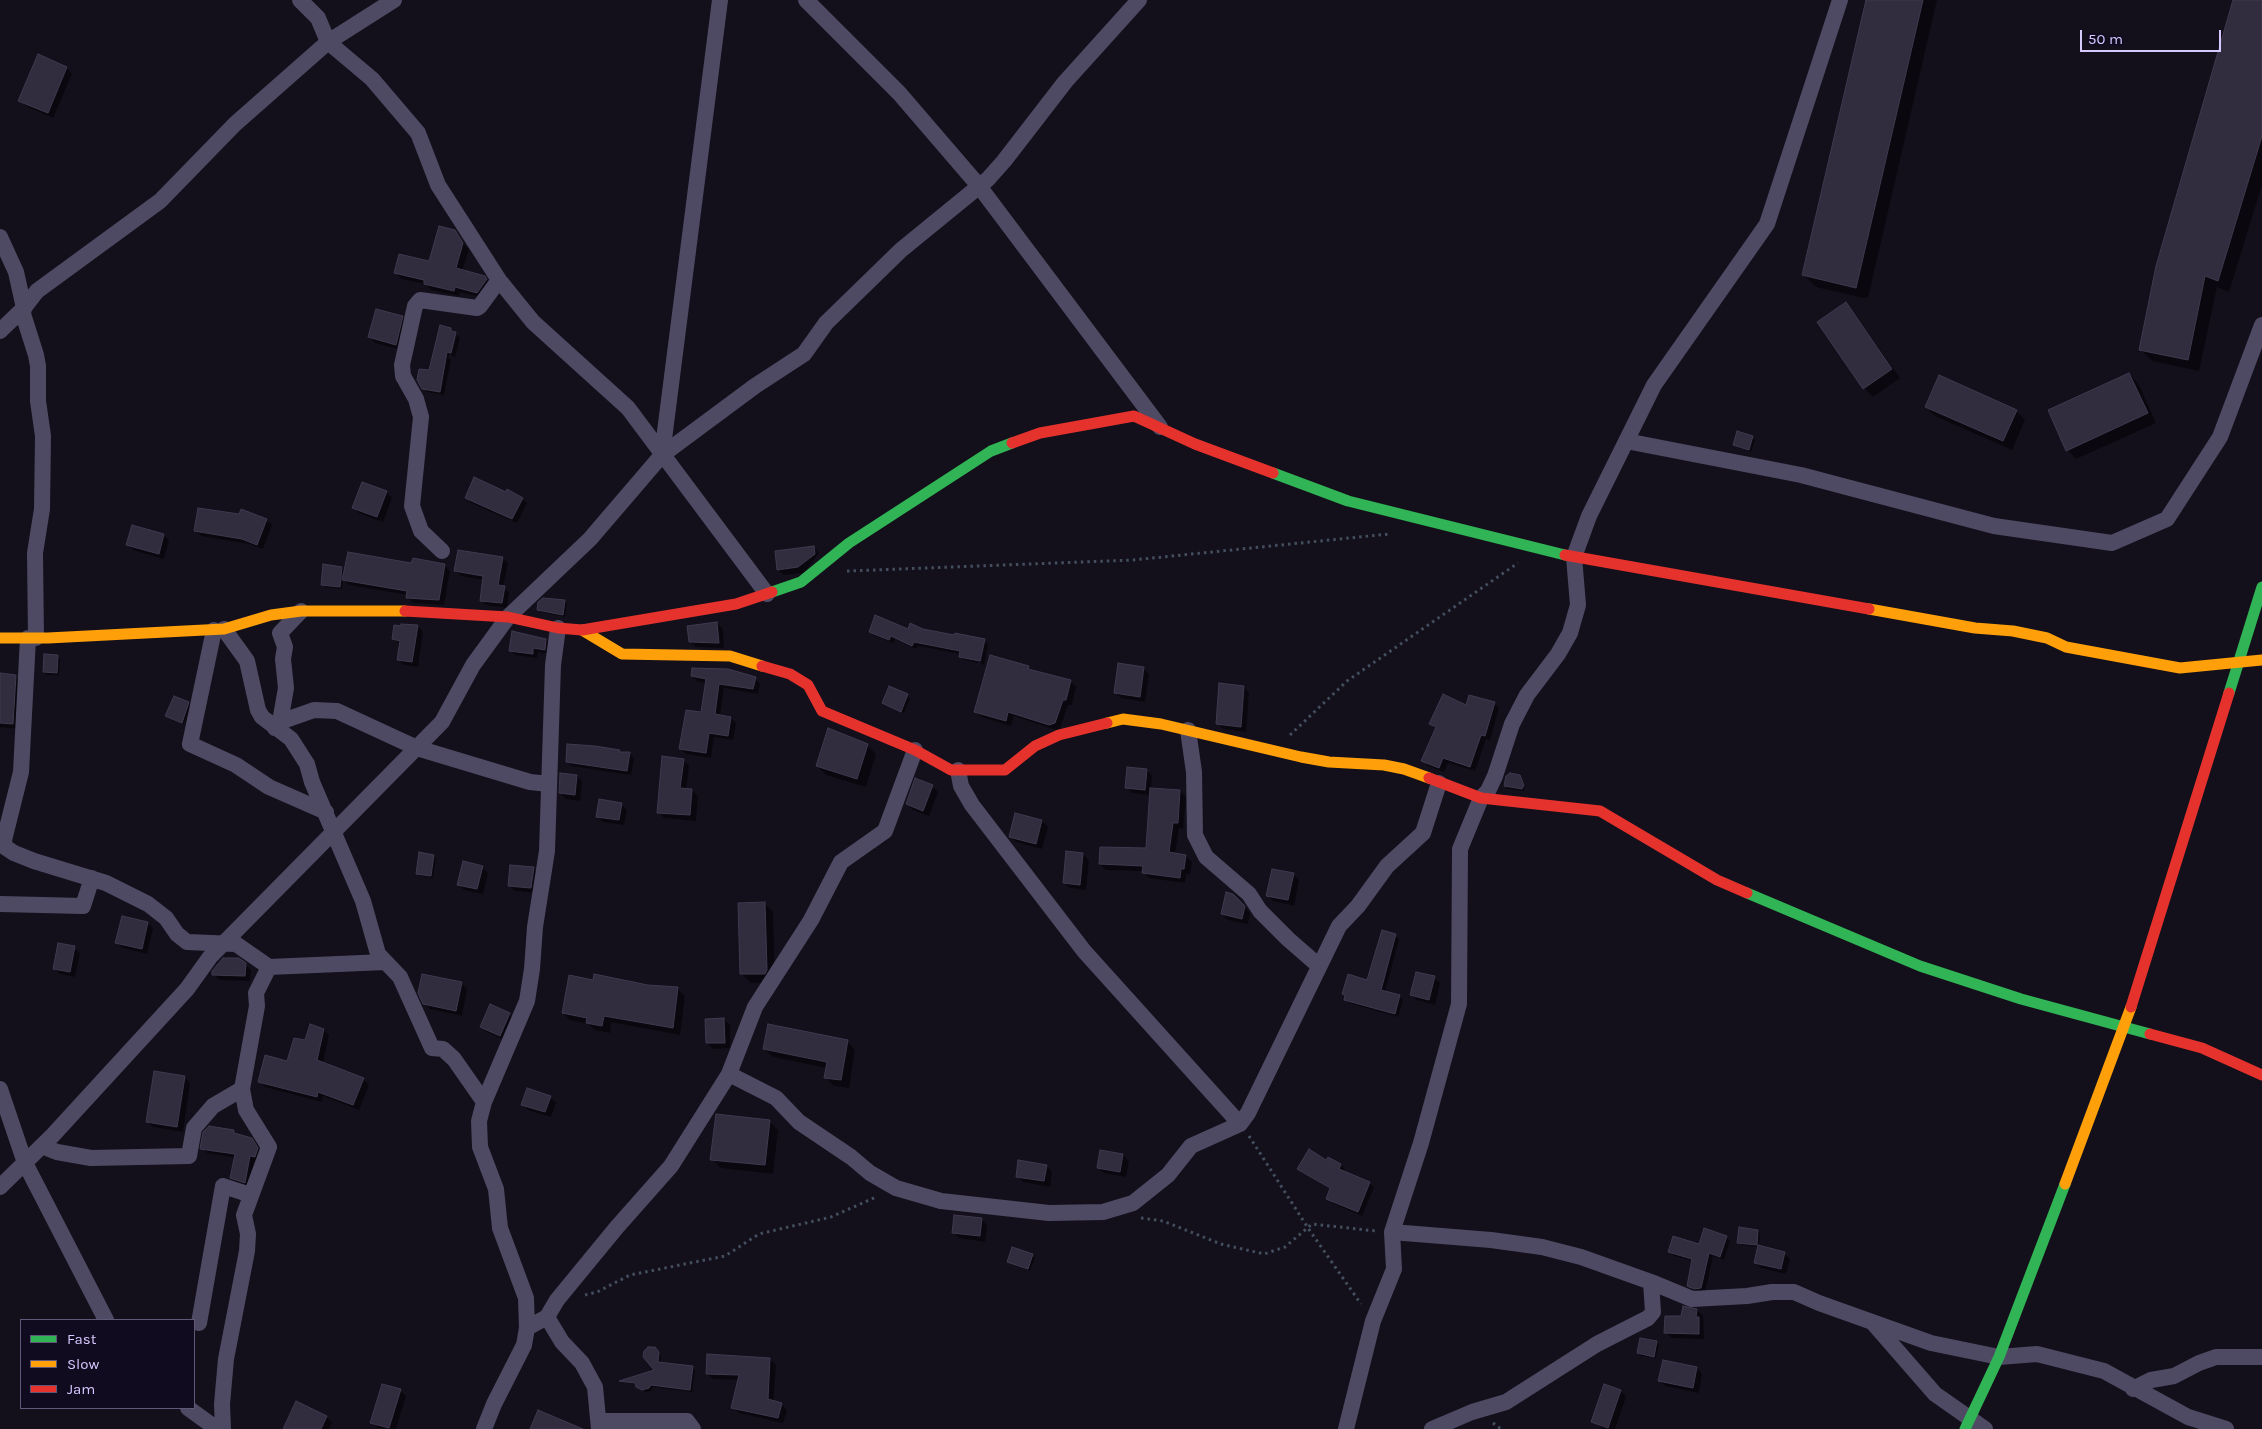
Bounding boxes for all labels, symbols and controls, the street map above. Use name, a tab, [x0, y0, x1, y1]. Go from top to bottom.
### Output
scale bar	[2082, 20, 2223, 52]
text: 50 m	[2088, 30, 2123, 48]
legend	[20, 1319, 195, 1409]
text: Fast	[67, 1330, 96, 1348]
text: Slow	[67, 1355, 99, 1373]
text: Jam	[67, 1380, 95, 1398]

